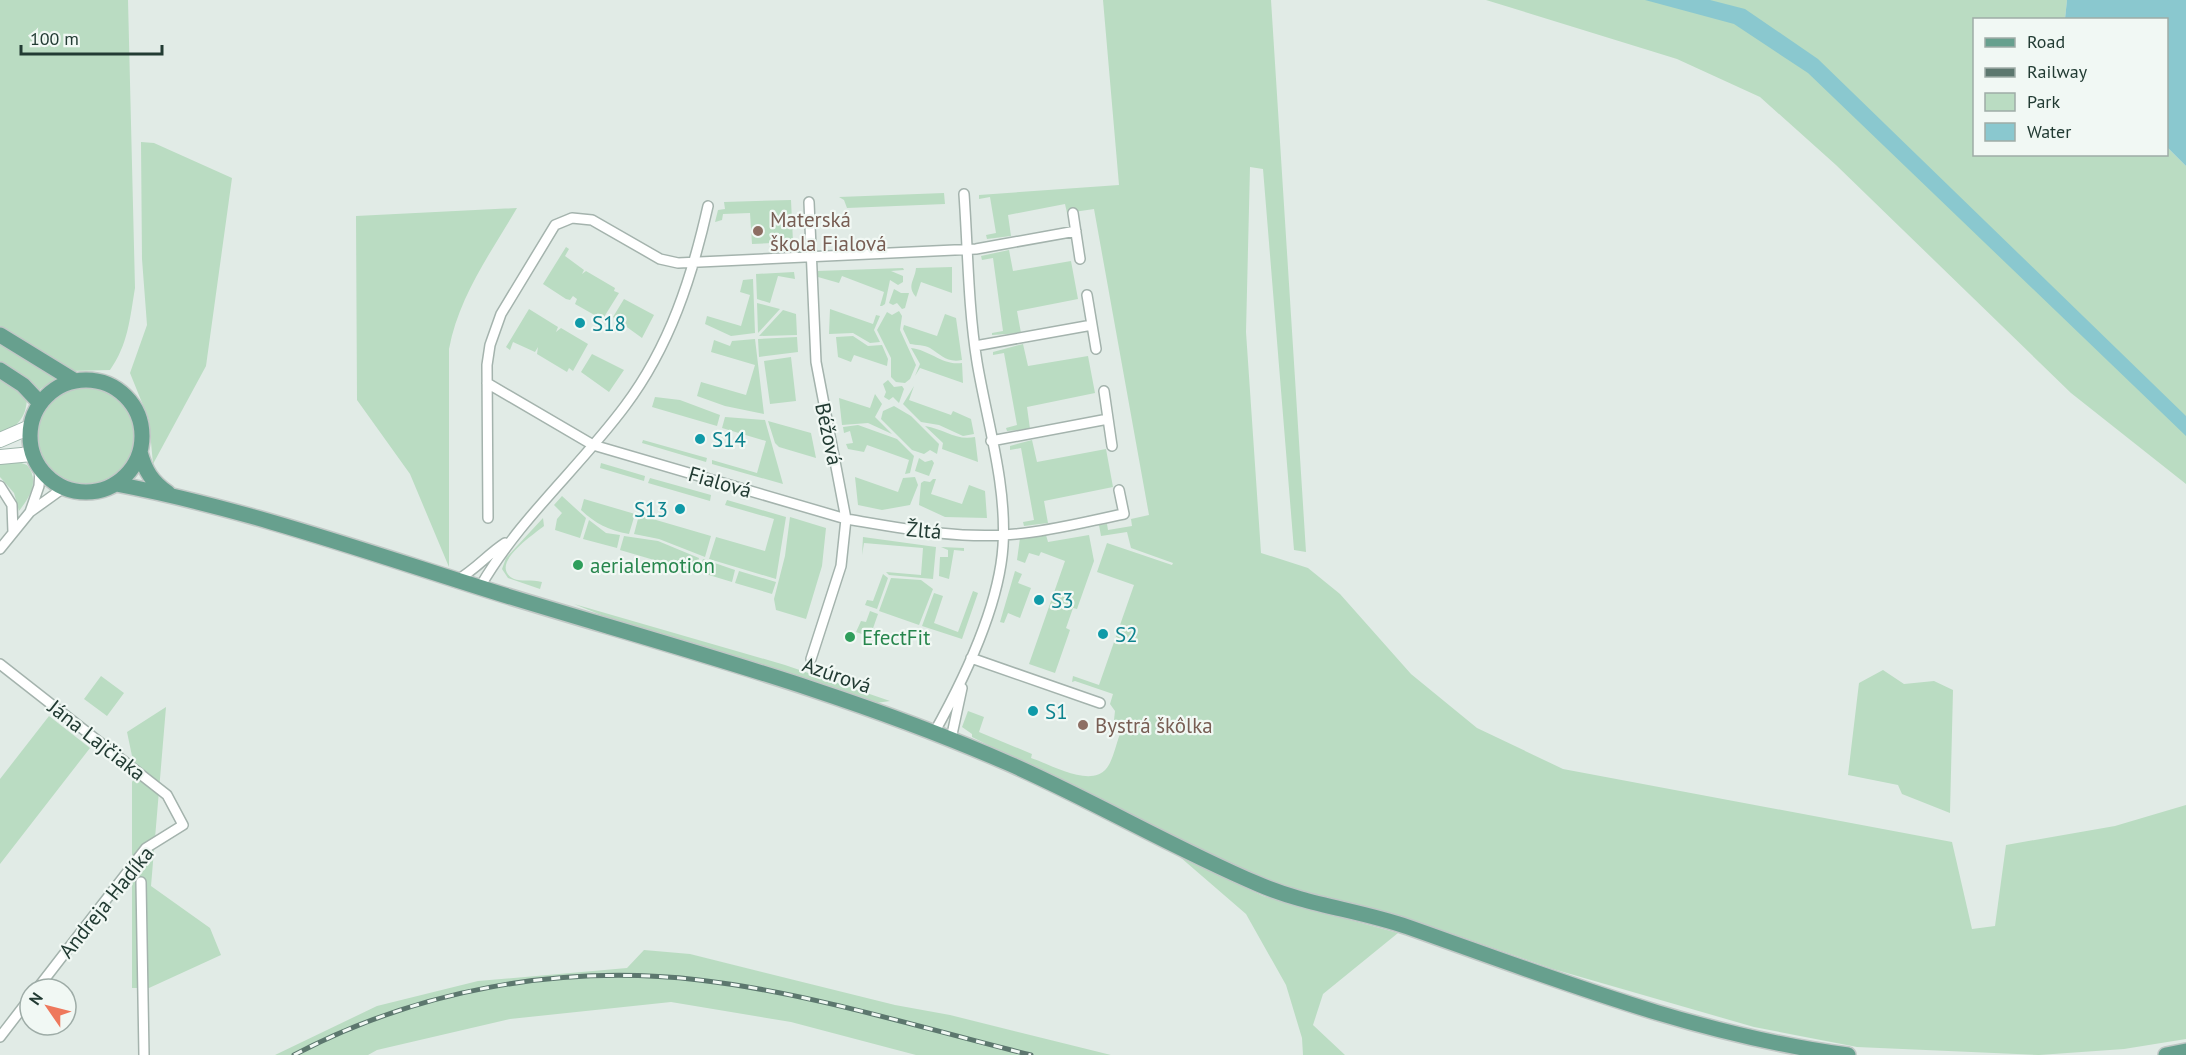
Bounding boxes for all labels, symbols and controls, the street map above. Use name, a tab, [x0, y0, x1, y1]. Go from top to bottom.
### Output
scale bar	[21, 18, 162, 56]
legend	[1973, 18, 2168, 156]
text: 100 m	[30, 27, 79, 50]
text: Road	[2027, 30, 2065, 53]
text: Railway	[2027, 60, 2088, 83]
text: Park	[2027, 90, 2060, 113]
text: Water	[2027, 120, 2071, 143]
place label: Materská škola Fialová	[770, 206, 887, 257]
marker: Materská škola Fialová	[751, 224, 765, 238]
place label: S18	[592, 310, 626, 337]
marker: S18	[573, 316, 587, 330]
street label: Béžová	[809, 400, 849, 468]
place label: S14	[712, 426, 746, 453]
marker: S14	[693, 432, 707, 446]
street label: Fialová	[685, 460, 755, 504]
place label: S13	[634, 496, 668, 523]
marker: S13	[673, 502, 687, 516]
street label: Žltá	[905, 515, 943, 545]
place label: aerialemotion	[590, 552, 715, 579]
marker: aerialemotion	[571, 558, 585, 572]
place label: S3	[1051, 587, 1074, 614]
marker: S3	[1032, 593, 1046, 607]
place label: S2	[1115, 621, 1138, 648]
place label: EfectFit	[862, 624, 930, 651]
marker: S2	[1096, 627, 1110, 641]
marker: EfectFit	[843, 630, 857, 644]
street label: Azúrová	[799, 651, 875, 699]
street label: Jána Lajčiaka	[42, 693, 151, 787]
place label: S1	[1045, 698, 1068, 725]
marker: S1	[1026, 704, 1040, 718]
place label: Bystrá škôlka	[1095, 712, 1213, 739]
marker: Bystrá škôlka	[1076, 718, 1090, 732]
street label: Andreja Hadíka	[53, 840, 159, 964]
north arrow	[18, 977, 78, 1037]
text: N	[25, 988, 47, 1008]

